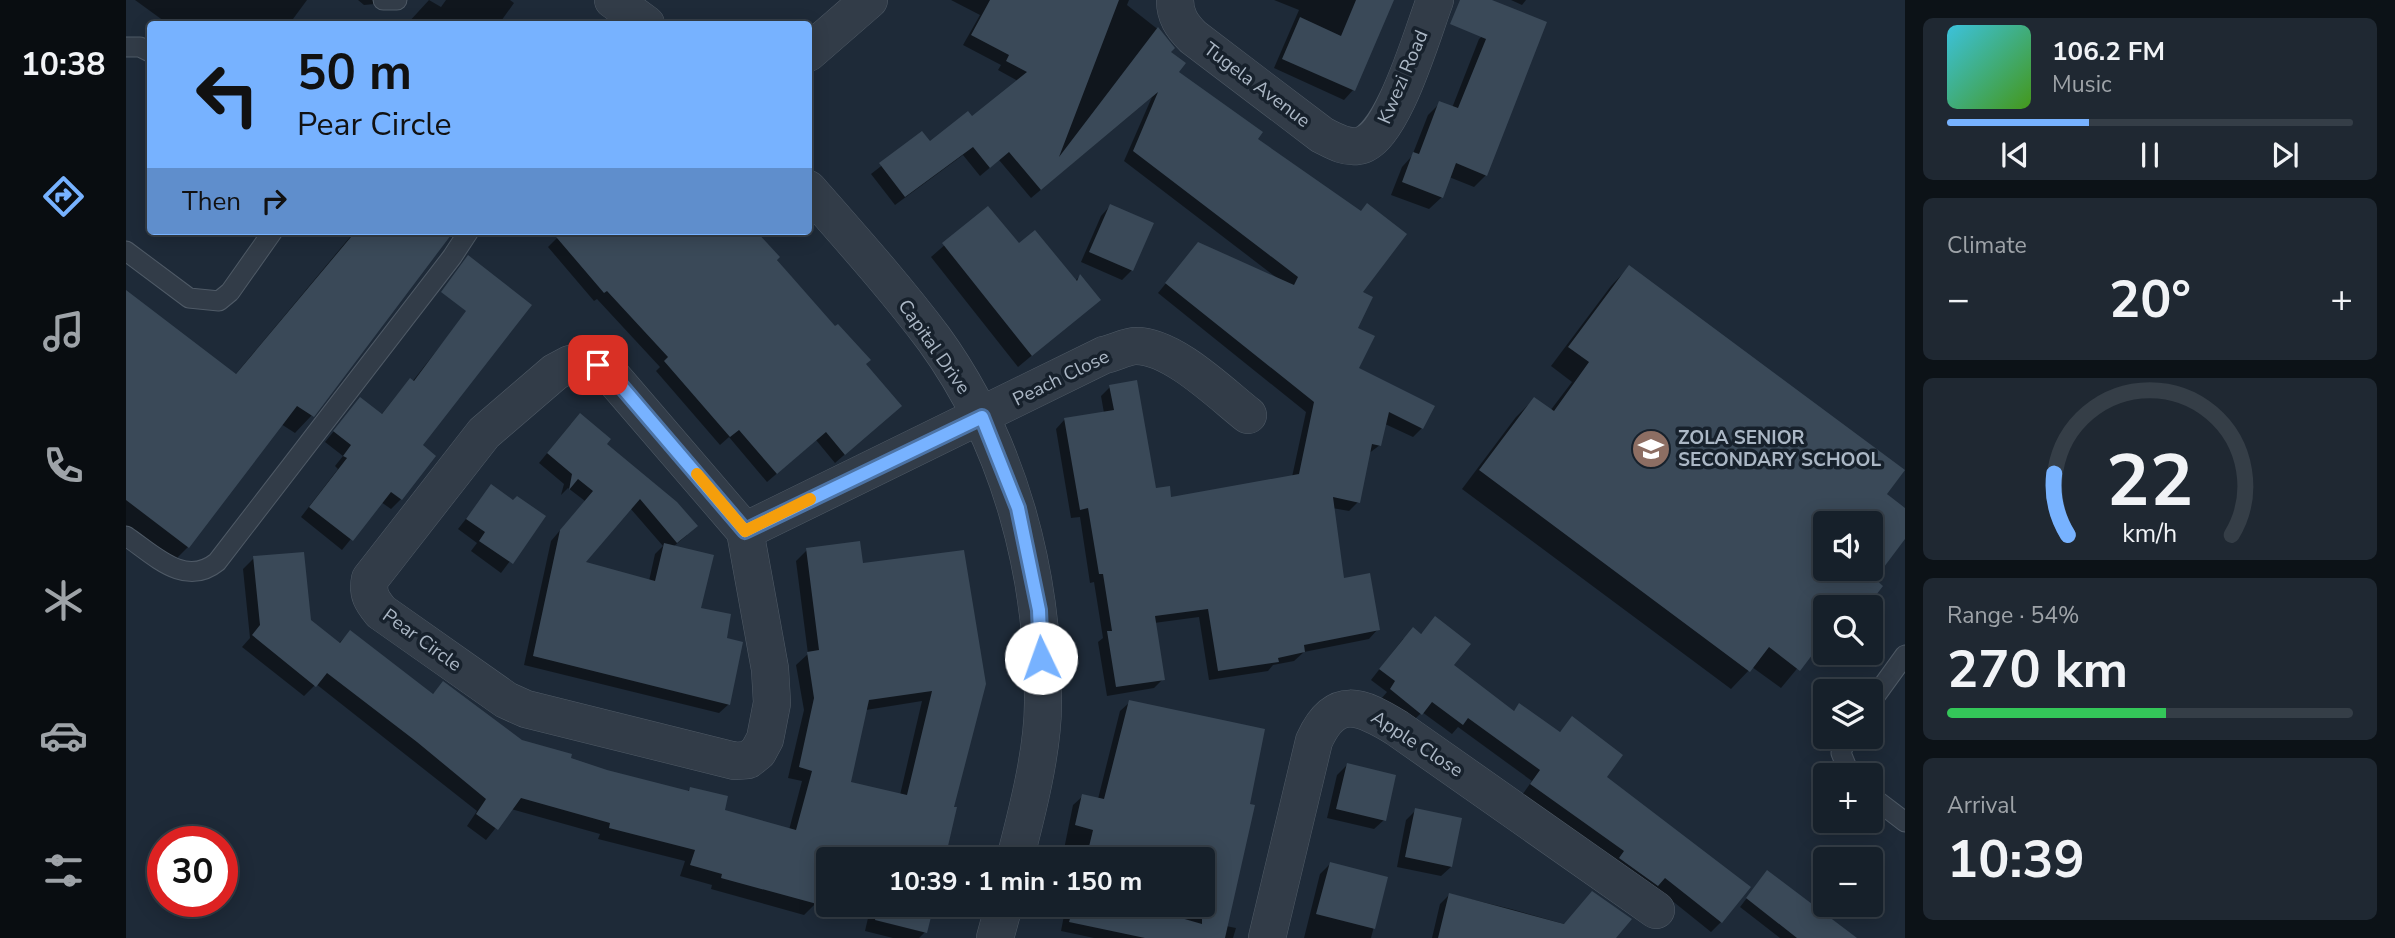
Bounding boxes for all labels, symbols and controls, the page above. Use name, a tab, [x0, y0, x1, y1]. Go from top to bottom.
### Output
street label: Kwezi Road	[1372, 26, 1434, 128]
text: 106.2 FM	[2052, 34, 2165, 69]
street label: Tugela Avenue	[1198, 36, 1316, 134]
text: 50 m	[297, 39, 412, 106]
text: 10:38	[21, 43, 105, 86]
icon: left	[182, 49, 273, 140]
text: Music	[2052, 69, 2112, 100]
text: Pear Circle	[297, 103, 452, 146]
icon: previous	[1996, 136, 2034, 174]
icon: pause	[2131, 136, 2169, 174]
icon: next	[2266, 136, 2304, 174]
icon: directions	[39, 172, 88, 221]
icon: right	[255, 182, 293, 220]
text: Then	[182, 184, 241, 219]
text: Climate	[1947, 230, 2027, 261]
text: 20°	[2109, 264, 2191, 335]
text: −	[1947, 274, 1970, 325]
text: +	[2330, 274, 2353, 325]
street label: Capital Drive	[892, 294, 976, 400]
icon: music	[39, 307, 88, 356]
pin	[568, 335, 628, 395]
street label: Peach Close	[1008, 343, 1114, 413]
icon: arrive	[579, 346, 617, 384]
place label: ZOLA SENIOR SECONDARY SCHOOL	[1678, 425, 1881, 473]
school or university icon: ZOLA SENIOR SECONDARY SCHOOL	[1630, 428, 1672, 470]
text: 22	[2106, 431, 2194, 531]
icon: phone	[39, 441, 88, 490]
map controls	[1813, 511, 1883, 917]
button: sound	[1813, 511, 1883, 581]
text: km/h	[2122, 517, 2178, 551]
icon: climate	[39, 576, 88, 625]
button: search	[1813, 595, 1883, 665]
text: Range · 54%	[1947, 600, 2079, 631]
street label: Pear Circle	[377, 603, 467, 677]
position arrow	[1004, 621, 1078, 695]
text: 270 km	[1947, 634, 2128, 705]
button: layers	[1813, 679, 1883, 749]
street label: Apple Close	[1366, 705, 1468, 783]
icon: car	[39, 711, 88, 760]
button: +	[1813, 763, 1883, 833]
text: Arrival	[1947, 790, 2016, 821]
text: 10:39	[1947, 824, 2085, 895]
speed limit sign: 30	[147, 826, 238, 917]
icon: filters	[39, 846, 88, 895]
button: −	[1813, 847, 1883, 917]
text: 10:39 · 1 min · 150 m	[889, 864, 1142, 899]

